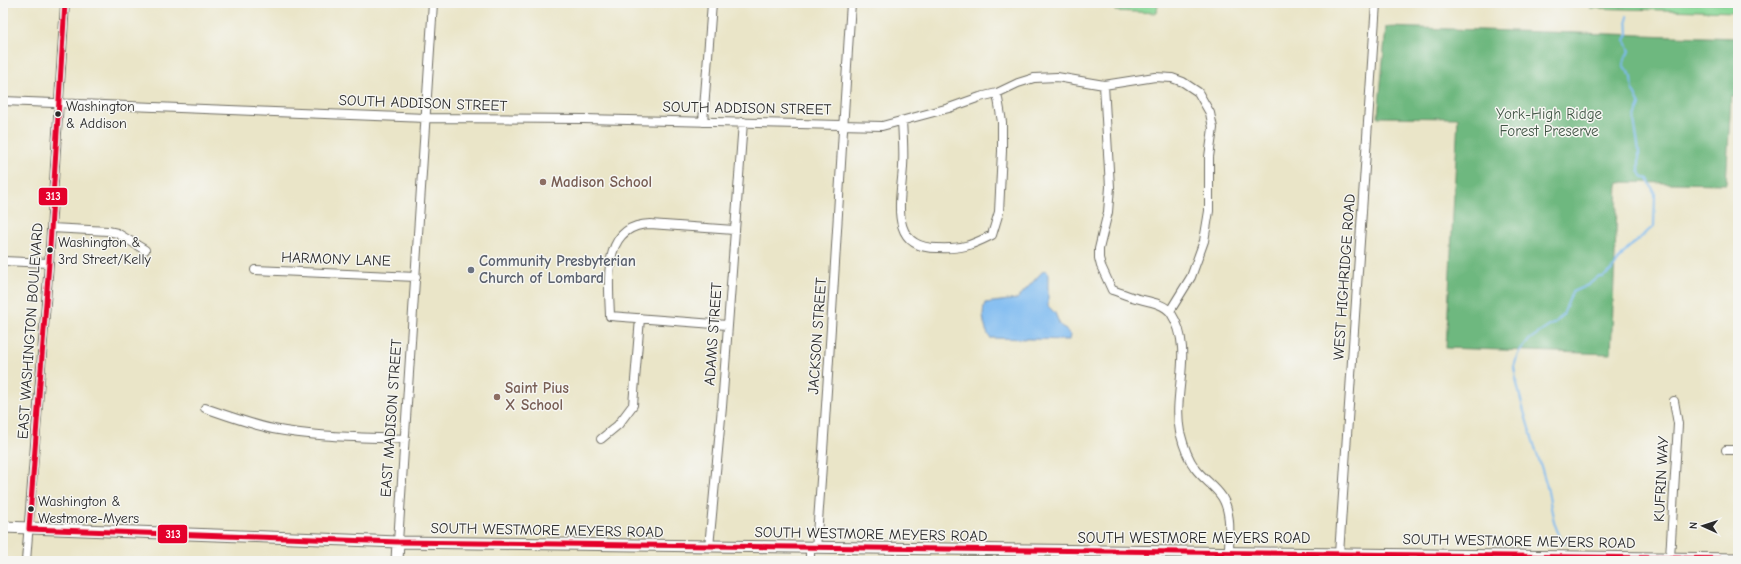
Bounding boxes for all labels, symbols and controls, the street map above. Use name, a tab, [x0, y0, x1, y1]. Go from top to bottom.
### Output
street label: SOUTH ADDISON STREET	[338, 91, 508, 115]
place label: Washington & Addison	[66, 98, 135, 132]
street label: SOUTH ADDISON STREET	[662, 98, 832, 118]
park label: York-High Ridge Forest Preserve	[1496, 105, 1603, 140]
marker: Washington & Addison	[53, 109, 63, 119]
place label: Madison School	[551, 173, 652, 191]
marker: Madison School	[538, 177, 548, 187]
line badge: 313	[38, 187, 68, 206]
text: 313	[45, 190, 61, 203]
street label: WEST HIGHRIDGE ROAD	[1329, 193, 1359, 361]
street label: EAST WASHINGTON BOULEVARD	[13, 222, 47, 440]
place label: Washington & 3rd Street/Kelly	[58, 234, 151, 268]
marker: Washington & 3rd Street/Kelly	[45, 245, 55, 255]
street label: HARMONY LANE	[281, 248, 391, 270]
place label: Community Presbyterian Church of Lombard	[479, 252, 636, 287]
marker: Community Presbyterian Church of Lombard	[466, 265, 476, 275]
street label: JACKSON STREET	[804, 277, 830, 395]
street label: ADAMS STREET	[700, 281, 726, 386]
street label: EAST MADISON STREET	[376, 338, 406, 498]
place label: Saint Pius X School	[505, 379, 569, 414]
marker: Saint Pius X School	[492, 392, 502, 402]
street label: KUFRIN WAY	[1650, 435, 1672, 522]
place label: Washington & Westmore-Myers	[38, 493, 139, 527]
marker: Washington & Westmore-Myers	[26, 504, 36, 514]
north arrow	[1683, 506, 1723, 546]
street label: SOUTH WESTMORE MEYERS ROAD	[430, 519, 664, 541]
text: N	[1687, 522, 1700, 529]
street label: SOUTH WESTMORE MEYERS ROAD	[754, 523, 988, 545]
line badge: 313	[157, 524, 188, 544]
text: 313	[165, 528, 181, 541]
street label: SOUTH WESTMORE MEYERS ROAD	[1078, 529, 1310, 547]
street label: SOUTH WESTMORE MEYERS ROAD	[1402, 530, 1636, 552]

